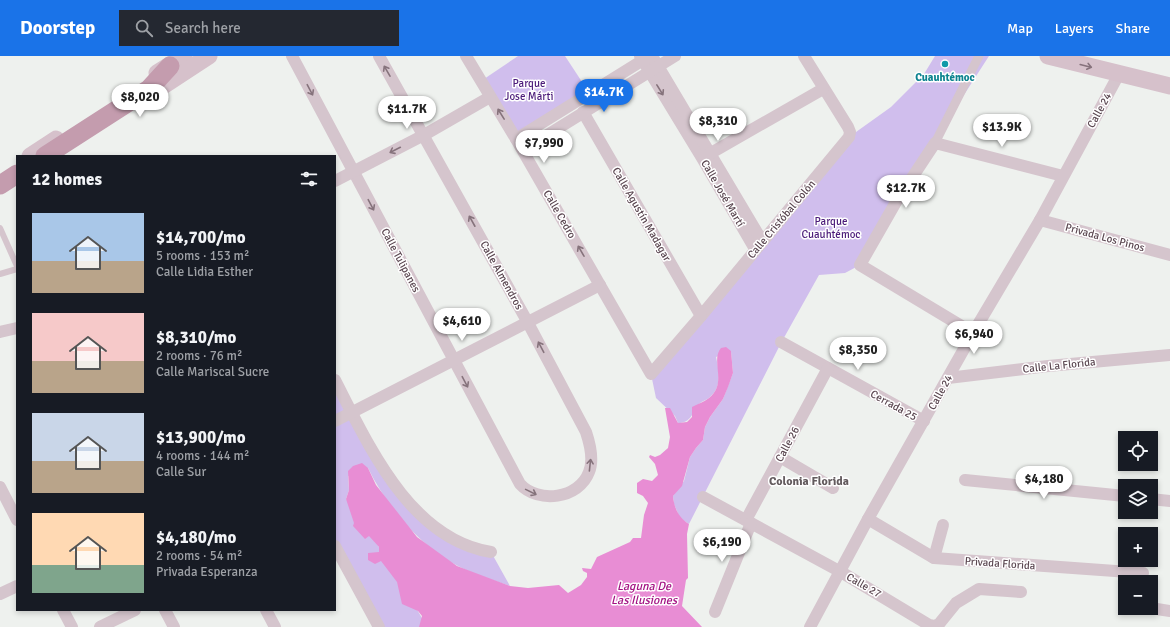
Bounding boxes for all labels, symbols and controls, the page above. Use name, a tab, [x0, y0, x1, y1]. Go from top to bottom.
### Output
search box	[119, 10, 399, 46]
text: Doorstep	[20, 16, 95, 40]
icon: search	[133, 17, 155, 39]
text: Search here	[165, 19, 241, 37]
text: Map	[1007, 20, 1033, 37]
text: Layers	[1055, 20, 1094, 37]
text: Share	[1116, 20, 1150, 37]
marker: Cuauhtémoc	[940, 59, 950, 69]
one-way arrow	[1079, 62, 1092, 70]
one-way arrow	[383, 65, 391, 77]
place label: Cuauhtémoc	[915, 71, 975, 84]
park label: Parque Jose Márti	[504, 77, 554, 103]
pin: $14.7K	[571, 79, 637, 113]
pin: $8,020	[107, 84, 173, 118]
one-way arrow	[307, 84, 314, 96]
text: $14.7K	[584, 84, 624, 100]
one-way arrow	[656, 84, 664, 95]
text: $8,020	[121, 89, 159, 105]
street label: Calle 24	[1084, 90, 1114, 130]
pin: $11.7K	[374, 96, 440, 130]
text: $11.7K	[387, 101, 427, 117]
pin: $8,310	[685, 108, 751, 142]
one-way arrow	[497, 109, 505, 120]
text: $8,310	[699, 113, 737, 129]
pin: $13.9K	[969, 114, 1035, 148]
text: $13.9K	[982, 119, 1022, 135]
pin: $7,990	[511, 130, 577, 164]
text: $7,990	[525, 135, 563, 151]
one-way arrow	[389, 147, 401, 154]
street label: Calle José Martí	[698, 157, 747, 229]
street label: Calle Agustín Madagar	[609, 165, 674, 263]
icon: filters	[298, 168, 320, 190]
text: 12 homes	[32, 169, 102, 190]
pin: $12.7K	[873, 175, 939, 209]
street label: Calle Cristóbal Colón	[745, 177, 818, 261]
text: $12.7K	[886, 180, 926, 196]
street label: Calle Cedro	[540, 188, 579, 241]
one-way arrow	[368, 199, 376, 211]
one-way arrow	[467, 215, 475, 227]
park label: Parque Cuauhtémoc	[801, 215, 861, 241]
street label: Privada Los Pinos	[1064, 221, 1146, 254]
street label: Calle Tulipanes	[378, 226, 423, 295]
text: $14,700/mo	[156, 227, 246, 248]
icon: home	[64, 229, 112, 277]
street label: Calle Almendros	[477, 239, 526, 312]
one-way arrow	[576, 245, 584, 257]
text: 5 rooms · 153 m²	[156, 248, 249, 264]
text: Calle Lidia Esther	[156, 264, 253, 280]
pin: $4,610	[429, 308, 495, 342]
text: $4,610	[443, 313, 481, 329]
pin: $6,940	[941, 321, 1007, 355]
text: $6,940	[955, 326, 993, 342]
text: $8,310/mo	[156, 327, 236, 348]
icon: home	[64, 329, 112, 377]
pin: $8,350	[825, 337, 891, 371]
one-way arrow	[537, 341, 544, 353]
text: $8,350	[839, 342, 877, 358]
text: 2 rooms · 76 m²	[156, 348, 242, 364]
street label: Calle La Florida	[1022, 355, 1097, 376]
text: Calle Mariscal Sucre	[156, 364, 269, 380]
street label: Calle 24	[925, 372, 955, 412]
one-way arrow	[462, 376, 469, 388]
street label: Cerrada 25	[868, 387, 919, 424]
street label: Calle 26	[773, 424, 802, 464]
text: $13,900/mo	[156, 427, 246, 448]
icon: home	[64, 429, 112, 477]
map controls	[1118, 431, 1158, 615]
button: locate	[1118, 431, 1158, 471]
text: 4 rooms · 144 m²	[156, 448, 249, 464]
one-way arrow	[586, 459, 594, 472]
text: Calle Sur	[156, 464, 206, 480]
pin: $4,180	[1011, 466, 1077, 500]
text: $4,180	[1025, 471, 1063, 487]
district label: Colonia Florida	[769, 474, 849, 489]
button: layers	[1118, 479, 1158, 519]
one-way arrow	[525, 489, 537, 496]
text: $4,180/mo	[156, 527, 236, 548]
button: +	[1118, 527, 1158, 567]
icon: home	[64, 529, 112, 577]
pin: $6,190	[689, 529, 755, 563]
text: $6,190	[703, 534, 741, 550]
text: 2 rooms · 54 m²	[156, 548, 242, 564]
street label: Privada Florida	[964, 555, 1036, 572]
text: Privada Esperanza	[156, 564, 258, 580]
street label: Calle 27	[844, 570, 884, 601]
button: −	[1118, 575, 1158, 615]
water label: Laguna De Las Ilusiones	[611, 579, 679, 608]

